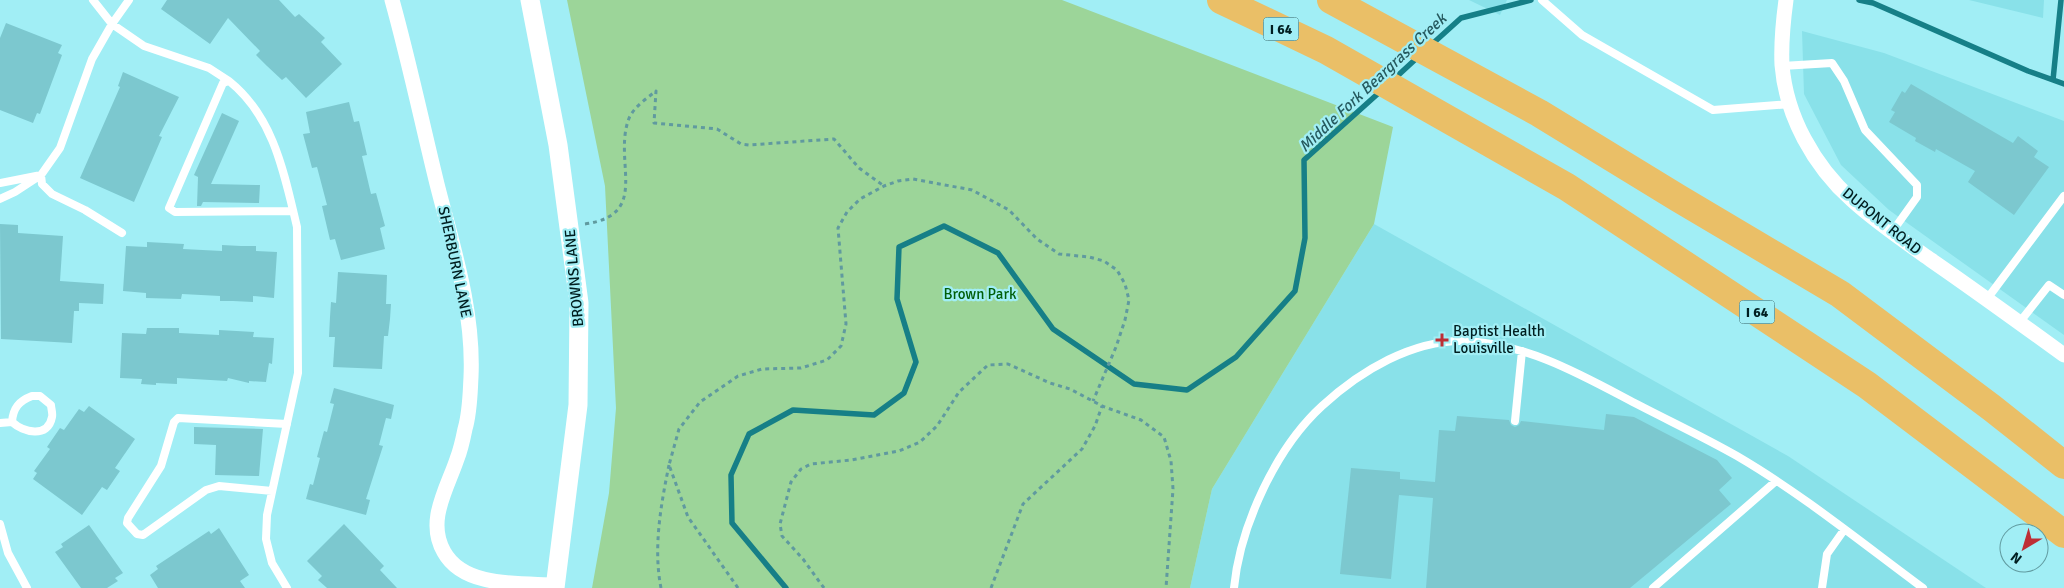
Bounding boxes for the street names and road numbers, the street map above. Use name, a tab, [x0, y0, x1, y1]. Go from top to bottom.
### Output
road number: I 64	[1264, 18, 1298, 40]
street label: DUPONT ROAD	[1839, 184, 1925, 258]
street label: SHERBURN LANE	[434, 205, 476, 319]
street label: BROWNS LANE	[561, 229, 587, 327]
road number: I 64	[1740, 300, 1774, 324]

